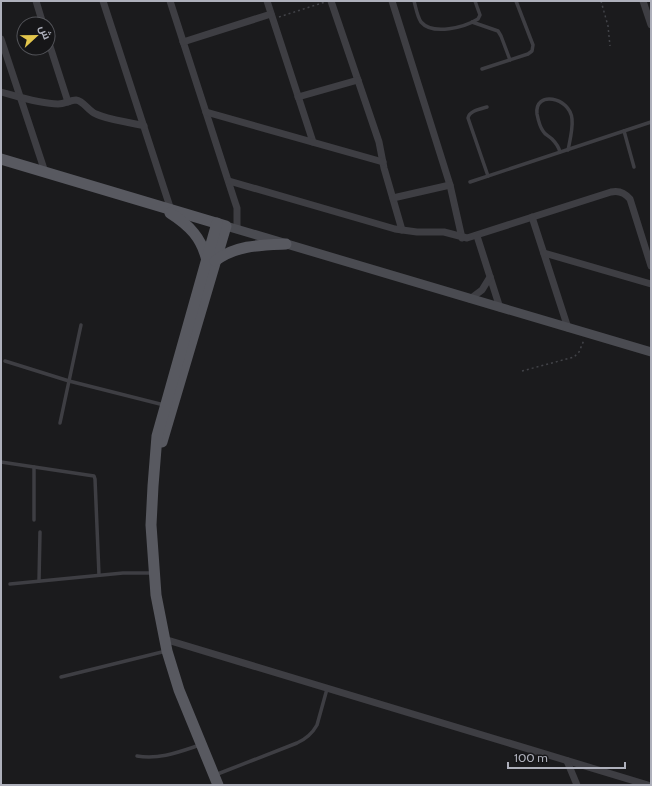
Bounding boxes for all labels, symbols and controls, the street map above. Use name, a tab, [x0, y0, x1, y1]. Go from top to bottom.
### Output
north arrow	[16, 16, 56, 56]
text: ش	[36, 23, 54, 41]
scale bar	[508, 744, 625, 770]
text: 100 m	[514, 750, 548, 765]

